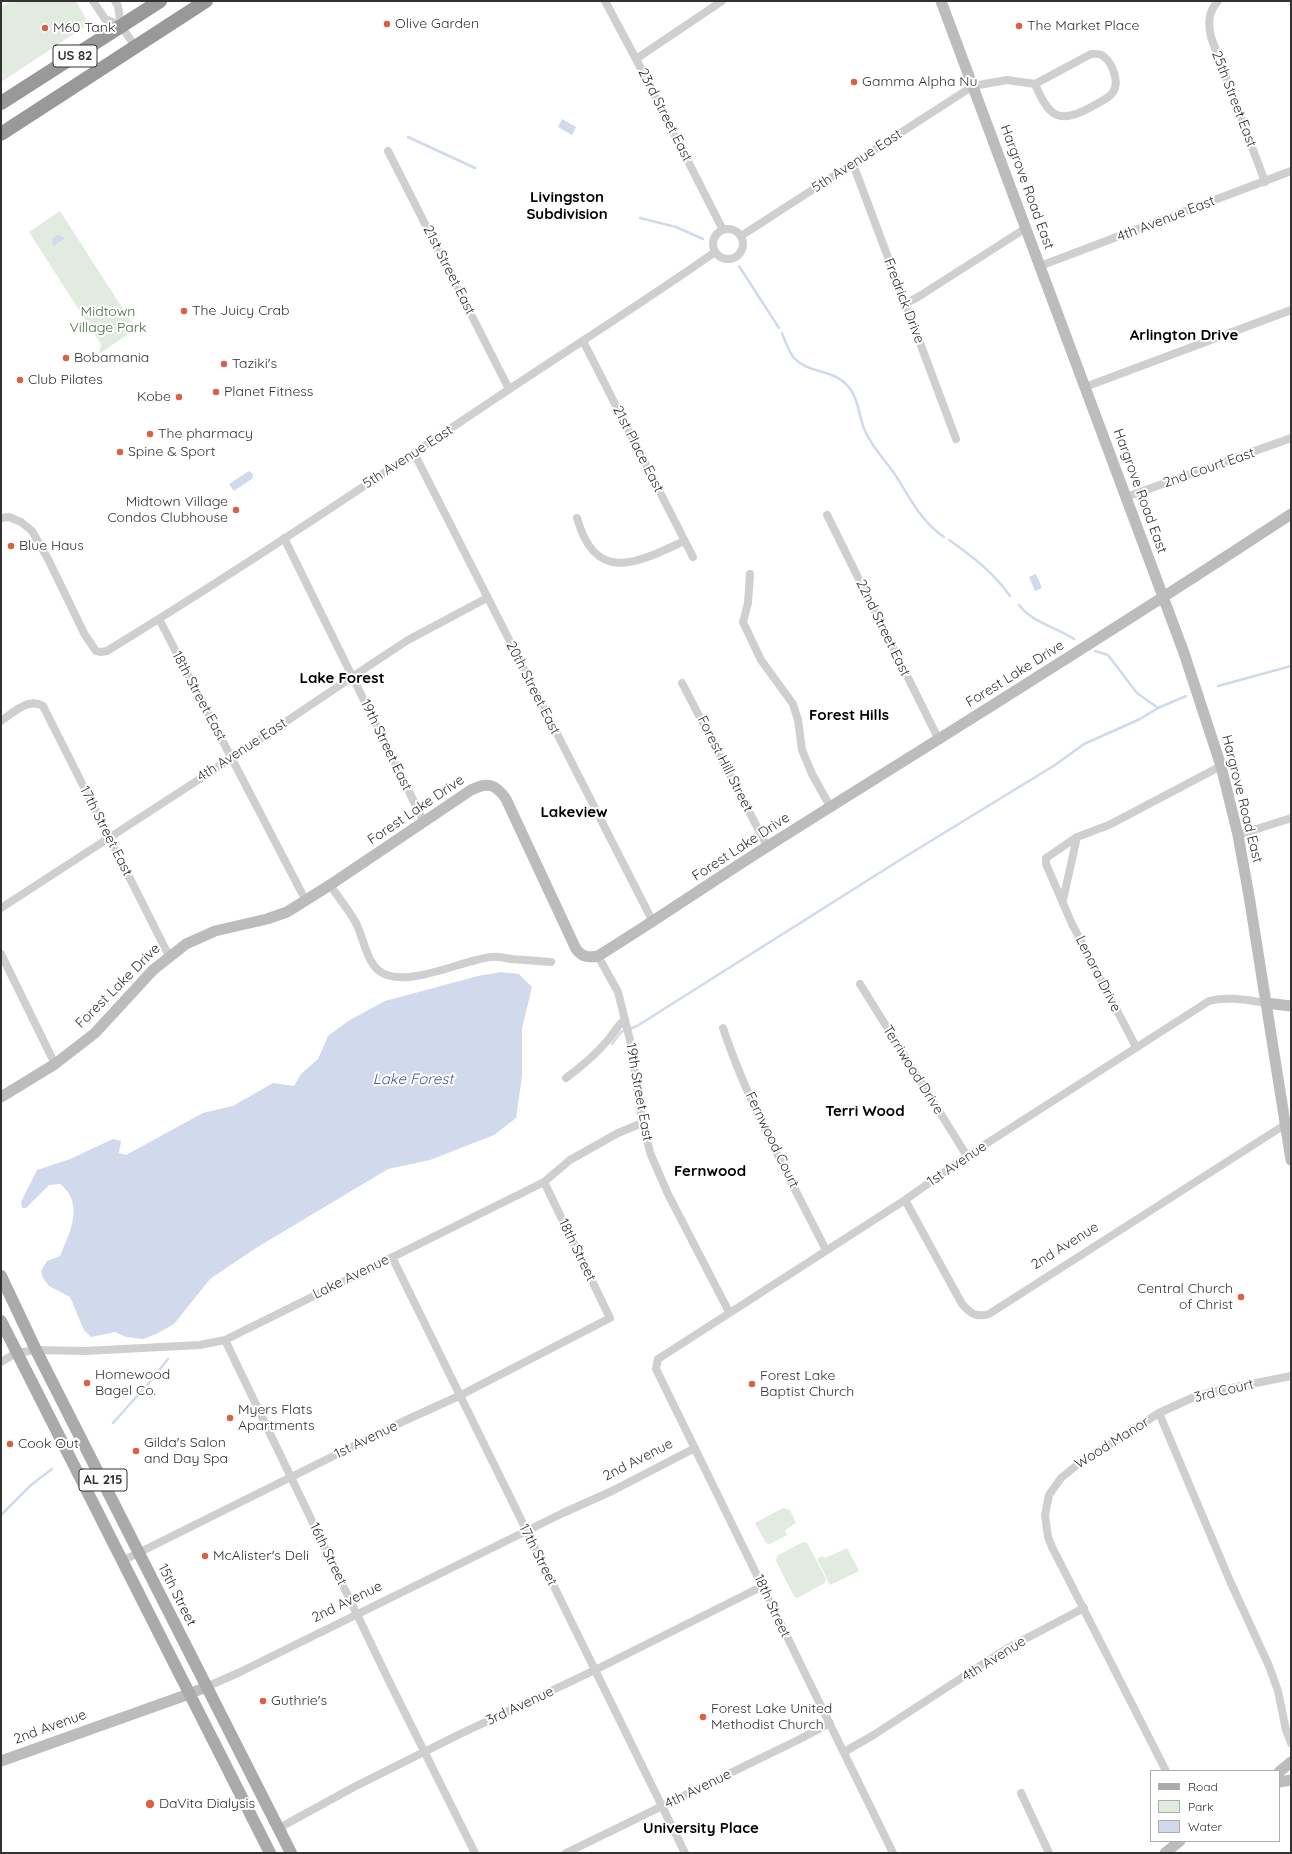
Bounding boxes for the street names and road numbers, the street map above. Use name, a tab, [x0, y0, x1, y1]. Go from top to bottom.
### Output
road number: US 82	[53, 45, 97, 67]
street label: 25th Street East	[1208, 48, 1260, 150]
street label: 23rd Street East	[634, 66, 696, 164]
street label: Hargrove Road East	[997, 122, 1057, 252]
street label: 5th Avenue East	[809, 126, 905, 196]
street label: 4th Avenue East	[1115, 193, 1217, 245]
street label: 21st Street East	[419, 223, 479, 317]
street label: Fredrick Drive	[880, 256, 928, 346]
street label: 21st Place East	[609, 403, 667, 495]
street label: 5th Avenue East	[360, 422, 456, 492]
street label: Hargrove Road East	[1110, 426, 1170, 556]
street label: 2nd Court East	[1161, 445, 1257, 491]
street label: 22nd Street East	[852, 577, 914, 679]
street label: Forest Lake Drive	[963, 637, 1067, 711]
street label: 20th Street East	[502, 639, 564, 737]
street label: 18th Street East	[168, 648, 230, 744]
street label: 19th Street East	[357, 697, 415, 793]
street label: Forest Hill Street	[693, 713, 757, 815]
street label: 4th Avenue East	[194, 715, 290, 785]
street label: Hargrove Road East	[1218, 733, 1266, 865]
street label: Forest Lake Drive	[365, 771, 467, 849]
street label: 17th Street East	[76, 783, 136, 879]
street label: Forest Lake Drive	[689, 809, 793, 885]
street label: Lenora Drive	[1072, 933, 1124, 1015]
street label: Forest Lake Drive	[72, 940, 164, 1032]
street label: Terriwood Drive	[879, 1022, 947, 1118]
street label: 19th Street East	[622, 1042, 656, 1142]
street label: Fernwood Court	[742, 1089, 802, 1191]
street label: 1st Avenue	[924, 1138, 990, 1190]
street label: 18th Street	[555, 1216, 599, 1284]
street label: 2nd Avenue	[1028, 1219, 1102, 1273]
street label: Lake Avenue	[310, 1251, 392, 1303]
street label: 3rd Court	[1193, 1376, 1255, 1406]
street label: Wood Manor	[1072, 1413, 1152, 1473]
street label: 1st Avenue	[332, 1418, 400, 1462]
street label: 2nd Avenue	[600, 1435, 676, 1485]
road number: AL 215	[79, 1469, 127, 1491]
street label: 16th Street	[306, 1520, 350, 1588]
street label: 17th Street	[515, 1521, 561, 1589]
street label: 15th Street	[154, 1561, 200, 1629]
street label: 18th Street	[750, 1572, 794, 1640]
street label: 2nd Avenue	[309, 1578, 385, 1626]
street label: 4th Avenue	[959, 1633, 1029, 1685]
street label: 3rd Avenue	[484, 1683, 556, 1729]
street label: 2nd Avenue	[11, 1706, 89, 1748]
street label: 4th Avenue	[662, 1766, 734, 1812]

